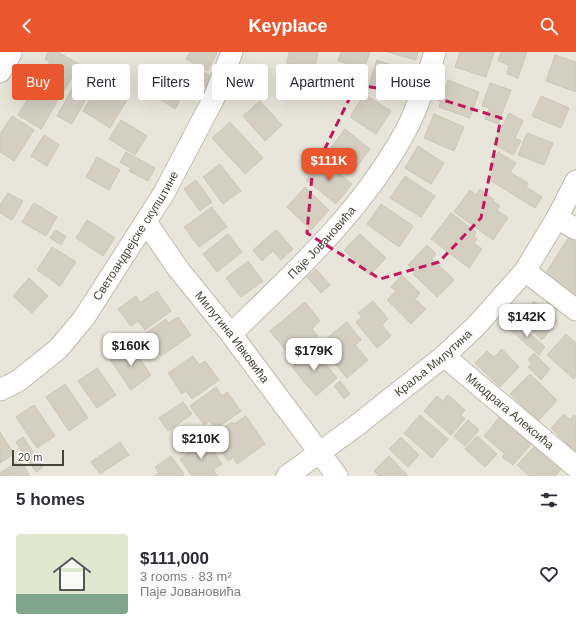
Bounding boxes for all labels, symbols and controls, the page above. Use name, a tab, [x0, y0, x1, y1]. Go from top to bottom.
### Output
icon: back	[16, 15, 38, 37]
icon: search	[538, 15, 560, 37]
text: Keyplace	[248, 16, 328, 36]
chip: Buy	[12, 64, 64, 100]
chip: Rent	[72, 64, 130, 100]
chip: Filters	[138, 64, 204, 100]
chip: New	[212, 64, 268, 100]
chip: Apartment	[276, 64, 368, 100]
chip: House	[376, 64, 445, 100]
pin: $111K	[301, 148, 357, 182]
text: $111K	[311, 153, 347, 168]
street label: Светоандрејске скупштине	[90, 168, 181, 303]
street label: Паје Јовановића	[285, 203, 359, 282]
street label: Милутина Ивковића	[192, 289, 272, 386]
pin: $142K	[499, 304, 555, 338]
text: $142K	[508, 309, 546, 324]
street label: Краља Милутина	[392, 326, 475, 399]
pin: $160K	[103, 333, 159, 367]
text: $160K	[112, 338, 150, 353]
pin: $179K	[286, 338, 342, 372]
text: $179K	[295, 343, 333, 358]
street label: Миодрага Алексића	[463, 370, 557, 453]
pin: $210K	[173, 426, 229, 460]
text: $210K	[182, 431, 220, 446]
scale bar	[12, 448, 64, 467]
text: 20 m	[18, 451, 42, 463]
icon: filters	[538, 489, 560, 511]
text: 5 homes	[16, 490, 85, 509]
text: $111,000	[140, 549, 209, 568]
icon: home	[48, 550, 96, 598]
icon: heart	[538, 563, 560, 585]
text: 3 rooms · 83 m²	[140, 569, 232, 584]
text: Паје Јовановића	[140, 584, 241, 599]

